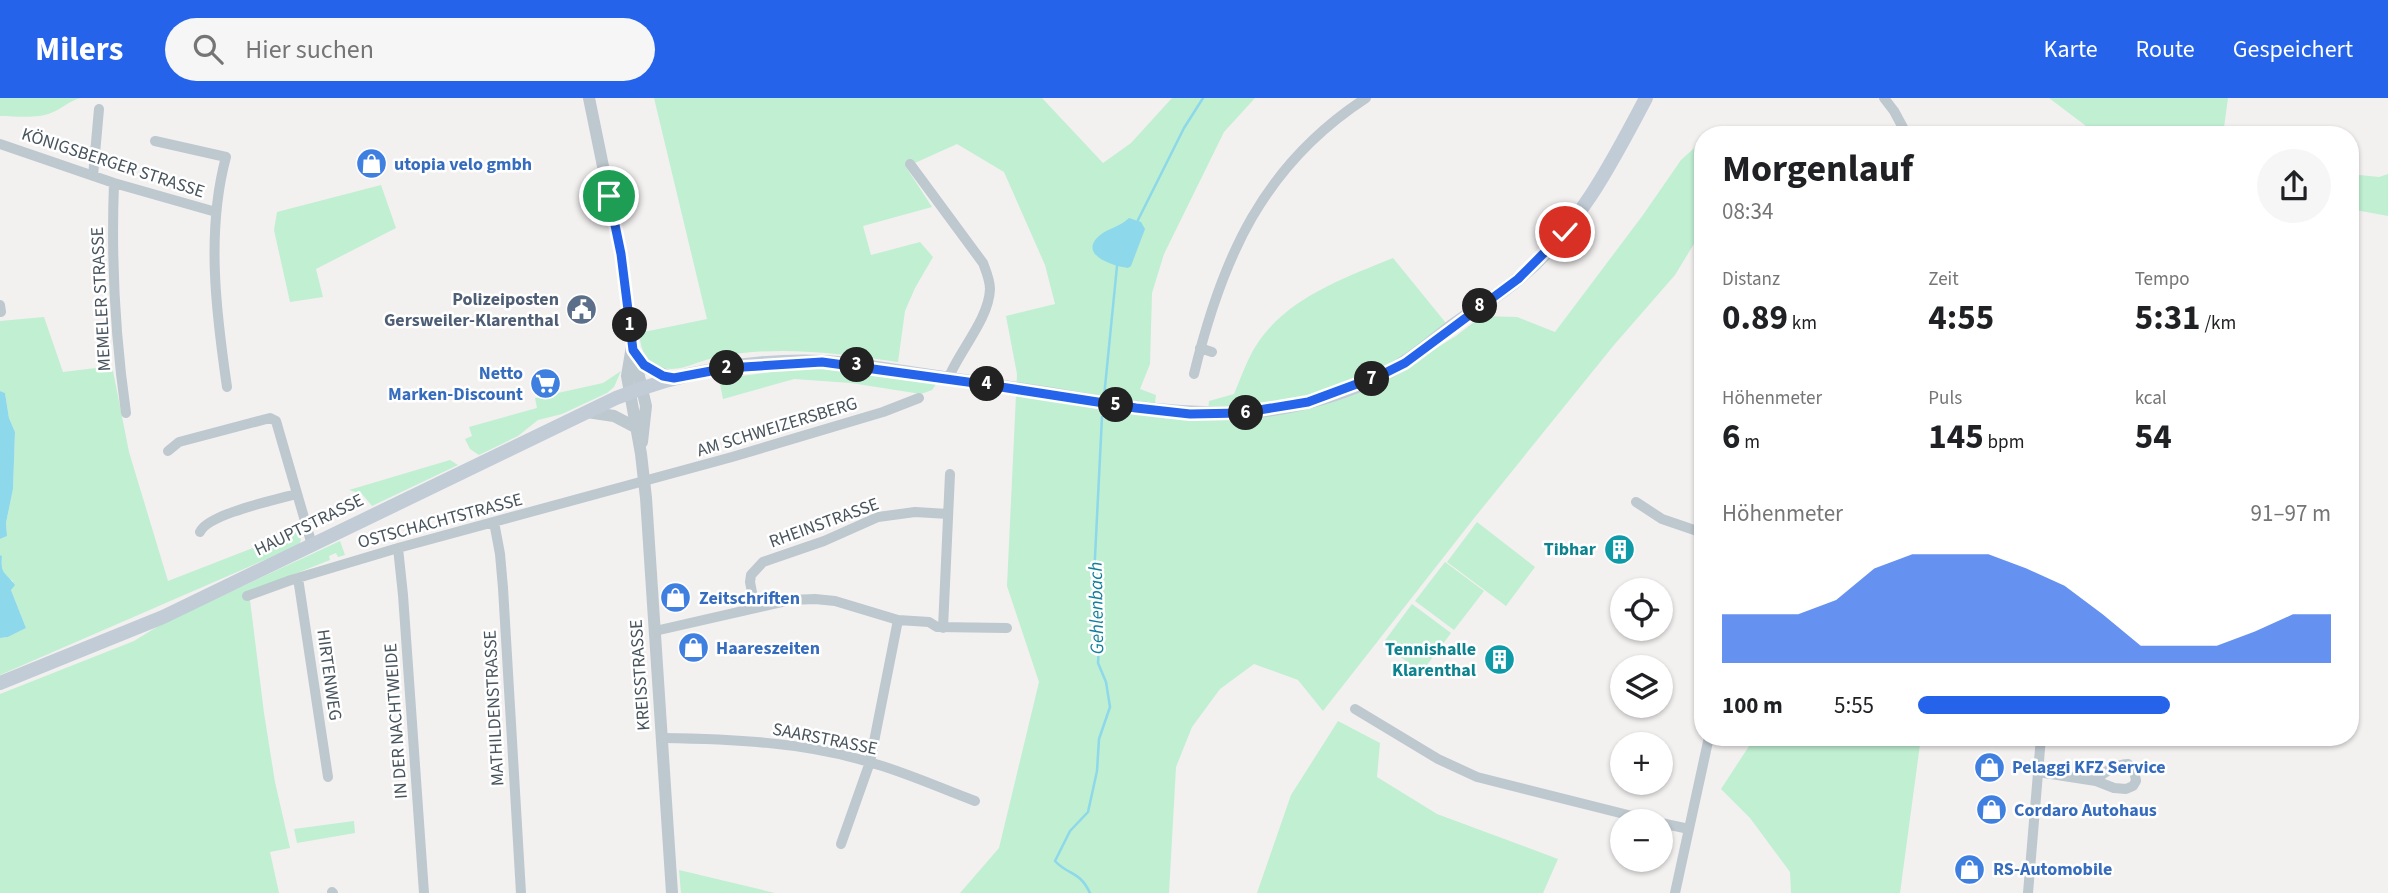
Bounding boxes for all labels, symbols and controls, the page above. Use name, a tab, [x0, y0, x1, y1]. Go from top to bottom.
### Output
search box	[165, 18, 655, 81]
text: Milers	[35, 26, 123, 73]
icon: search	[189, 30, 227, 68]
text: Hier suchen	[245, 31, 374, 68]
text: Karte	[2044, 32, 2098, 67]
text: Route	[2136, 32, 2195, 67]
text: Gespeichert	[2233, 32, 2353, 67]
street label: KÖNIGSBERGER STRASSE	[18, 122, 208, 204]
text: Morgenlauf	[1722, 142, 1913, 196]
shop icon: utopia velo gmbh	[354, 147, 388, 181]
button: share	[2257, 149, 2331, 223]
place label: utopia velo gmbh	[394, 152, 532, 177]
pin	[579, 166, 639, 226]
icon: arrive	[590, 177, 628, 215]
text: 08:34	[1722, 195, 1773, 228]
pin	[1535, 202, 1595, 262]
icon: check	[1546, 213, 1584, 251]
street label: MEMELER STRASSE	[85, 226, 117, 372]
text: Distanz	[1722, 266, 1780, 293]
text: Zeit	[1928, 266, 1959, 293]
text: Tempo	[2135, 266, 2190, 293]
place label: Polizeiposten Gersweiler-Klarenthal	[384, 287, 559, 333]
pin: 8	[1462, 288, 1498, 324]
public building icon: Polizeiposten Gersweiler-Klarenthal	[565, 292, 599, 326]
text: 8	[1474, 292, 1485, 319]
text: 0.89	[1722, 293, 1788, 343]
text: 4:55	[1928, 293, 1994, 343]
text: 5:31	[2135, 293, 2201, 343]
pin: 1	[612, 308, 648, 342]
text: km	[1788, 310, 1817, 337]
text: /km	[2201, 310, 2236, 337]
text: 1	[624, 311, 635, 338]
pin: 3	[840, 348, 874, 382]
pin: 2	[710, 350, 744, 386]
text: 3	[851, 351, 862, 378]
text: 2	[721, 354, 732, 381]
place label: Netto Marken-Discount	[388, 361, 523, 407]
pin: 7	[1354, 362, 1390, 396]
text: 7	[1366, 365, 1377, 392]
supermarket icon: Netto Marken-Discount	[529, 366, 563, 400]
pin: 4	[970, 366, 1004, 402]
text: 4	[981, 370, 992, 397]
text: Höhenmeter	[1722, 385, 1822, 412]
text: Puls	[1928, 385, 1962, 412]
text: kcal	[2135, 385, 2167, 412]
pin: 5	[1098, 388, 1134, 422]
street label: AM SCHWEIZERSBERG	[694, 391, 860, 463]
text: 5	[1110, 391, 1121, 418]
pin: 6	[1228, 396, 1264, 430]
text: 6	[1240, 399, 1251, 426]
text: 6	[1722, 412, 1740, 462]
text: 145	[1928, 412, 1984, 462]
text: 54	[2135, 412, 2172, 462]
text: m	[1740, 429, 1760, 456]
text: bpm	[1984, 429, 2024, 456]
street label: OSTSCHACHTSTRASSE	[355, 487, 525, 555]
street label: HAUPTSTRASSE	[250, 488, 368, 562]
street label: RHEINSTRASSE	[766, 492, 882, 554]
text: Höhenmeter	[1722, 497, 1843, 530]
text: 91–97 m	[2251, 497, 2331, 530]
building icon: Tibhar	[1602, 532, 1636, 566]
place label: Tibhar	[1544, 537, 1597, 562]
water label: Gehlenbach	[1083, 561, 1111, 655]
map controls	[1610, 578, 1673, 872]
button: locate	[1610, 578, 1673, 641]
shop icon: Zeitschriften	[659, 581, 693, 615]
place label: Zeitschriften	[699, 586, 800, 611]
street label: KREISSTRASSE	[624, 618, 656, 732]
street label: HIRTENWEG	[310, 628, 348, 722]
street label: MATHILDENSTRASSE	[477, 629, 511, 787]
shop icon: Haareszeiten	[676, 631, 710, 665]
place label: Haareszeiten	[716, 636, 820, 661]
place label: Tennishalle Klarenthal	[1385, 637, 1476, 683]
street label: IN DER NACHTWEIDE	[378, 642, 414, 800]
building icon: Tennishalle Klarenthal	[1482, 642, 1516, 676]
button: layers	[1610, 655, 1673, 718]
text: 100 m	[1722, 689, 1783, 722]
text: 5:55	[1834, 689, 1874, 722]
street label: SAARSTRASSE	[770, 717, 880, 761]
button: +	[1610, 732, 1673, 795]
shop icon: Pelaggi KFZ Service	[1972, 750, 2006, 784]
place label: Pelaggi KFZ Service	[2012, 755, 2166, 780]
shop icon: Cordaro Autohaus	[1974, 793, 2008, 827]
place label: Cordaro Autohaus	[2014, 798, 2157, 823]
button: −	[1610, 809, 1673, 872]
shop icon: RS-Automobile	[1953, 852, 1987, 886]
place label: RS-Automobile	[1993, 857, 2112, 882]

